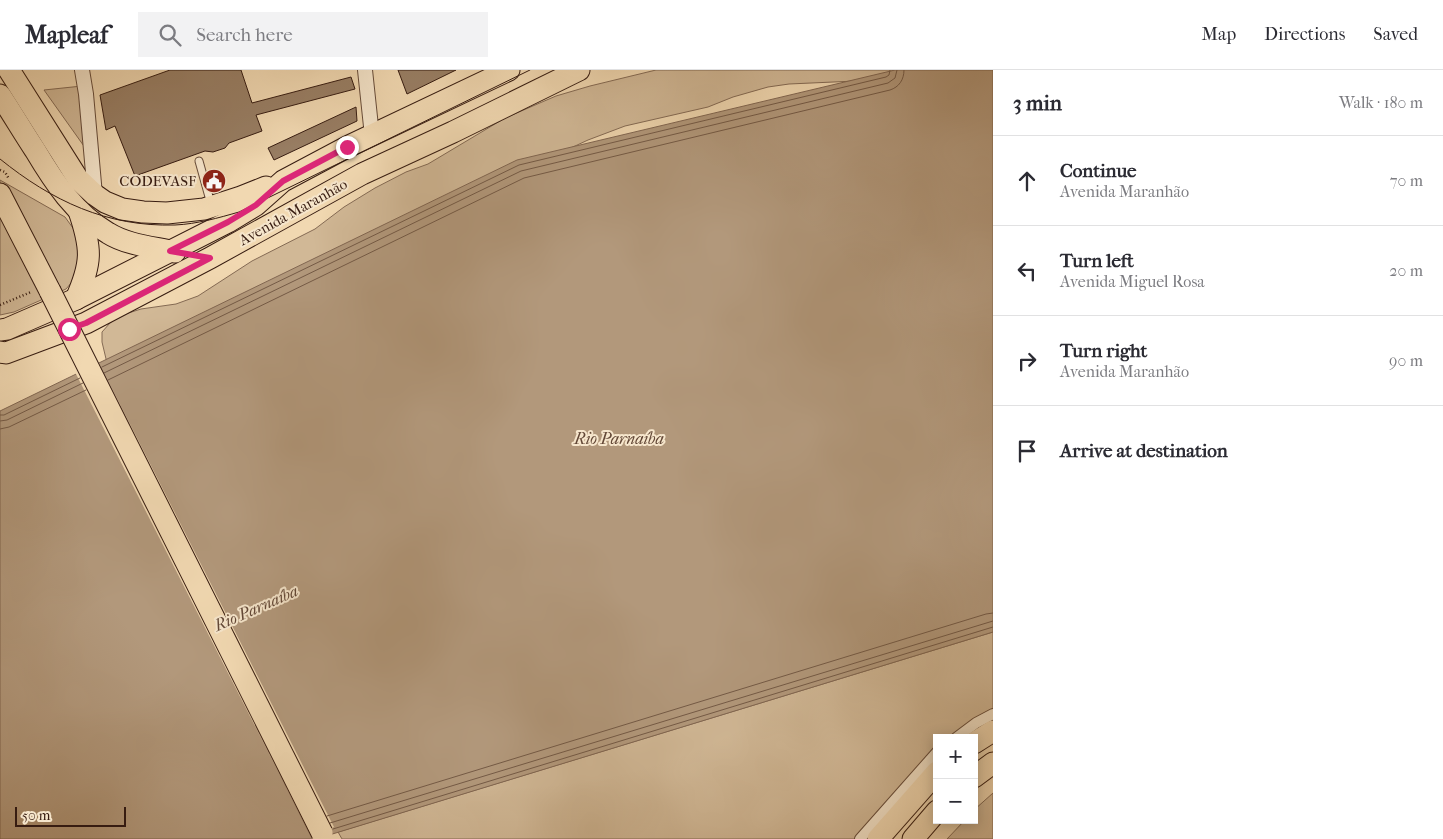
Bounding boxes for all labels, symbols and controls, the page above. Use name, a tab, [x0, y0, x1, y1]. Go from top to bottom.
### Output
search box	[138, 12, 488, 57]
text: Mapleaf	[25, 21, 108, 49]
icon: search	[156, 21, 184, 49]
text: Search here	[196, 24, 293, 46]
text: Map	[1202, 24, 1236, 45]
text: Directions	[1264, 24, 1345, 45]
text: Saved	[1373, 24, 1418, 45]
text: 3 min	[1013, 91, 1062, 115]
text: Walk · 180 m	[1339, 93, 1423, 112]
route end	[336, 136, 359, 159]
text: Continue	[1060, 160, 1136, 182]
icon: ahead	[1013, 167, 1041, 195]
public building icon: CODEVASF	[201, 168, 227, 194]
text: 70 m	[1390, 171, 1423, 190]
place label: CODEVASF	[119, 172, 196, 190]
street label: Avenida Maranhão	[235, 175, 351, 250]
text: Avenida Maranhão	[1060, 182, 1189, 201]
text: Turn left	[1060, 250, 1134, 272]
icon: left	[1013, 257, 1041, 285]
text: 20 m	[1389, 261, 1423, 280]
text: Avenida Miguel Rosa	[1060, 272, 1205, 291]
route start	[58, 318, 81, 341]
text: Turn right	[1060, 340, 1147, 362]
icon: right	[1013, 347, 1041, 375]
text: 90 m	[1389, 351, 1423, 370]
text: Avenida Maranhão	[1060, 362, 1189, 381]
water label: Rio Parnaíba	[573, 429, 664, 448]
icon: arrive	[1013, 437, 1041, 465]
text: Arrive at destination	[1060, 440, 1228, 462]
water label: Rio Parnaíba	[210, 581, 301, 635]
map controls	[933, 734, 978, 824]
button: +	[933, 734, 978, 779]
button: −	[933, 779, 978, 824]
scale bar	[15, 804, 126, 827]
text: 50 m	[22, 807, 50, 824]

